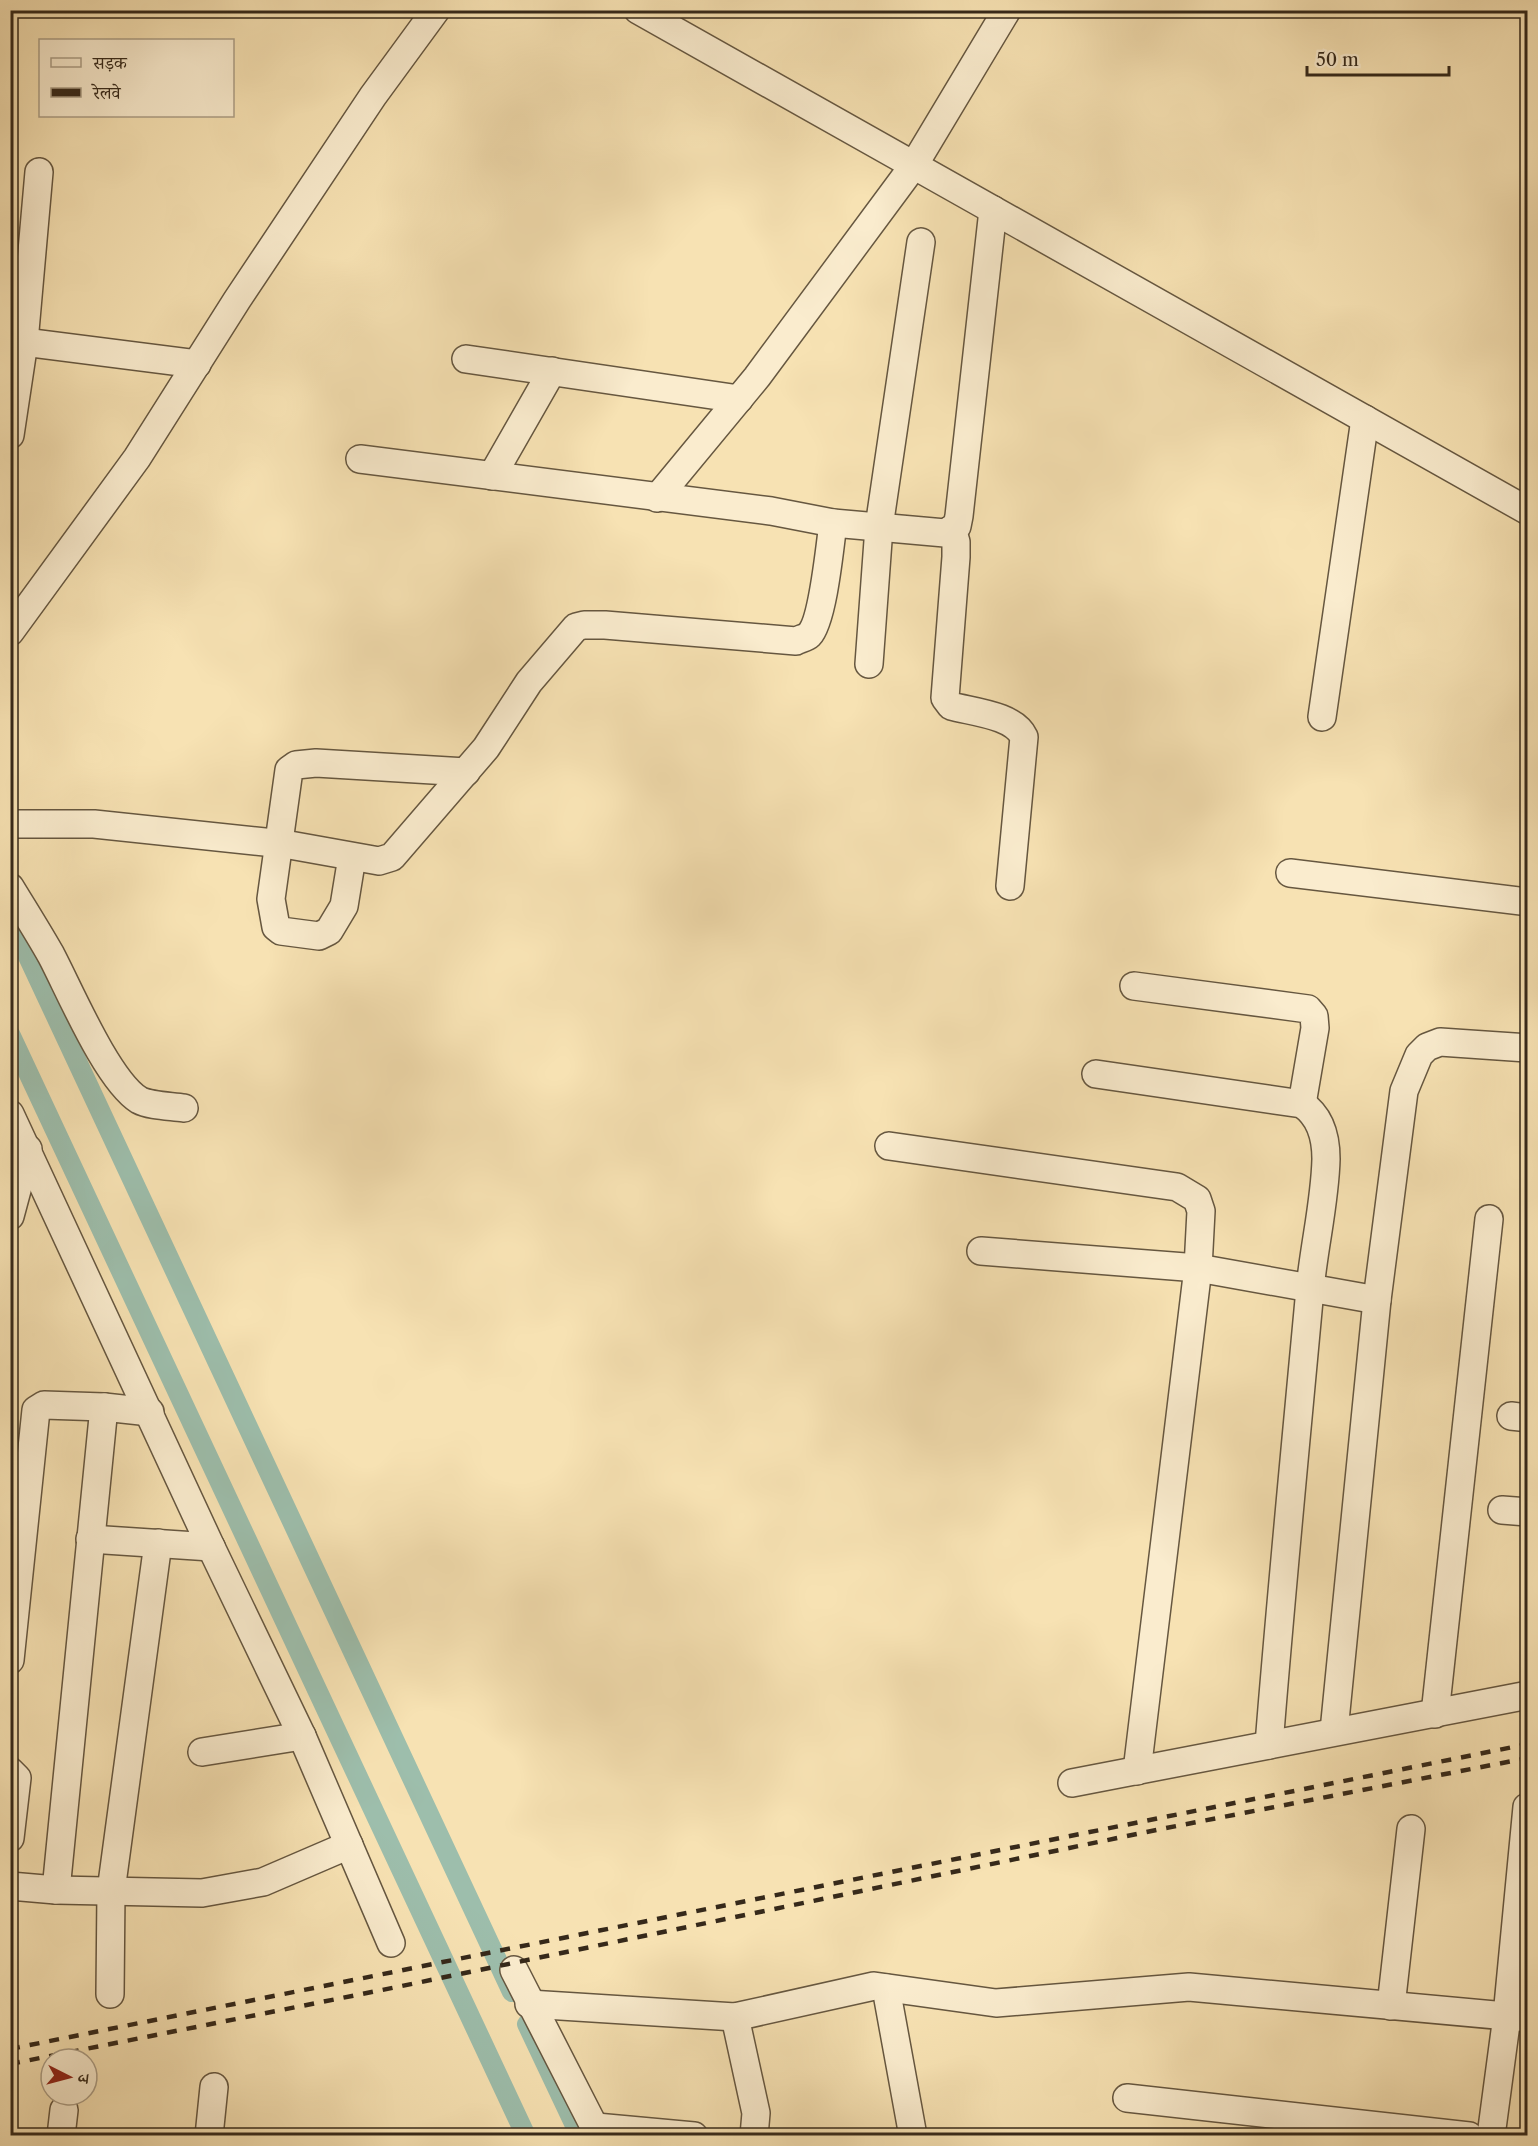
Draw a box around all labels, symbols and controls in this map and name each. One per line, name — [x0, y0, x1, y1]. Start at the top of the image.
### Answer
legend — [39, 39, 234, 117]
scale bar — [1307, 39, 1450, 77]
text: 50 m — [1316, 49, 1359, 71]
text: सड़क — [92, 52, 128, 74]
text: रेलवे — [91, 82, 122, 104]
north arrow — [39, 2047, 99, 2107]
text: उ — [73, 2072, 94, 2086]

